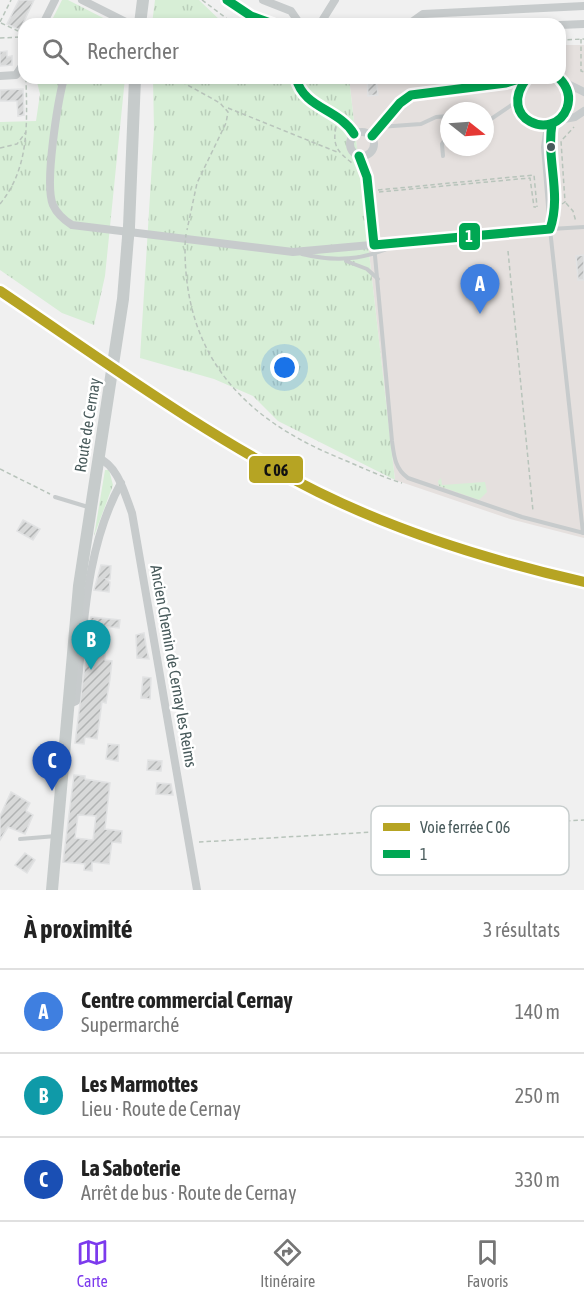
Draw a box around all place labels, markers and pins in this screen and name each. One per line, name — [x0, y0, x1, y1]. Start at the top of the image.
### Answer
unlabelled marker — [545, 141, 557, 153]
pin: A — [460, 264, 500, 314]
pin: B — [72, 620, 110, 670]
pin: C — [32, 742, 72, 791]

